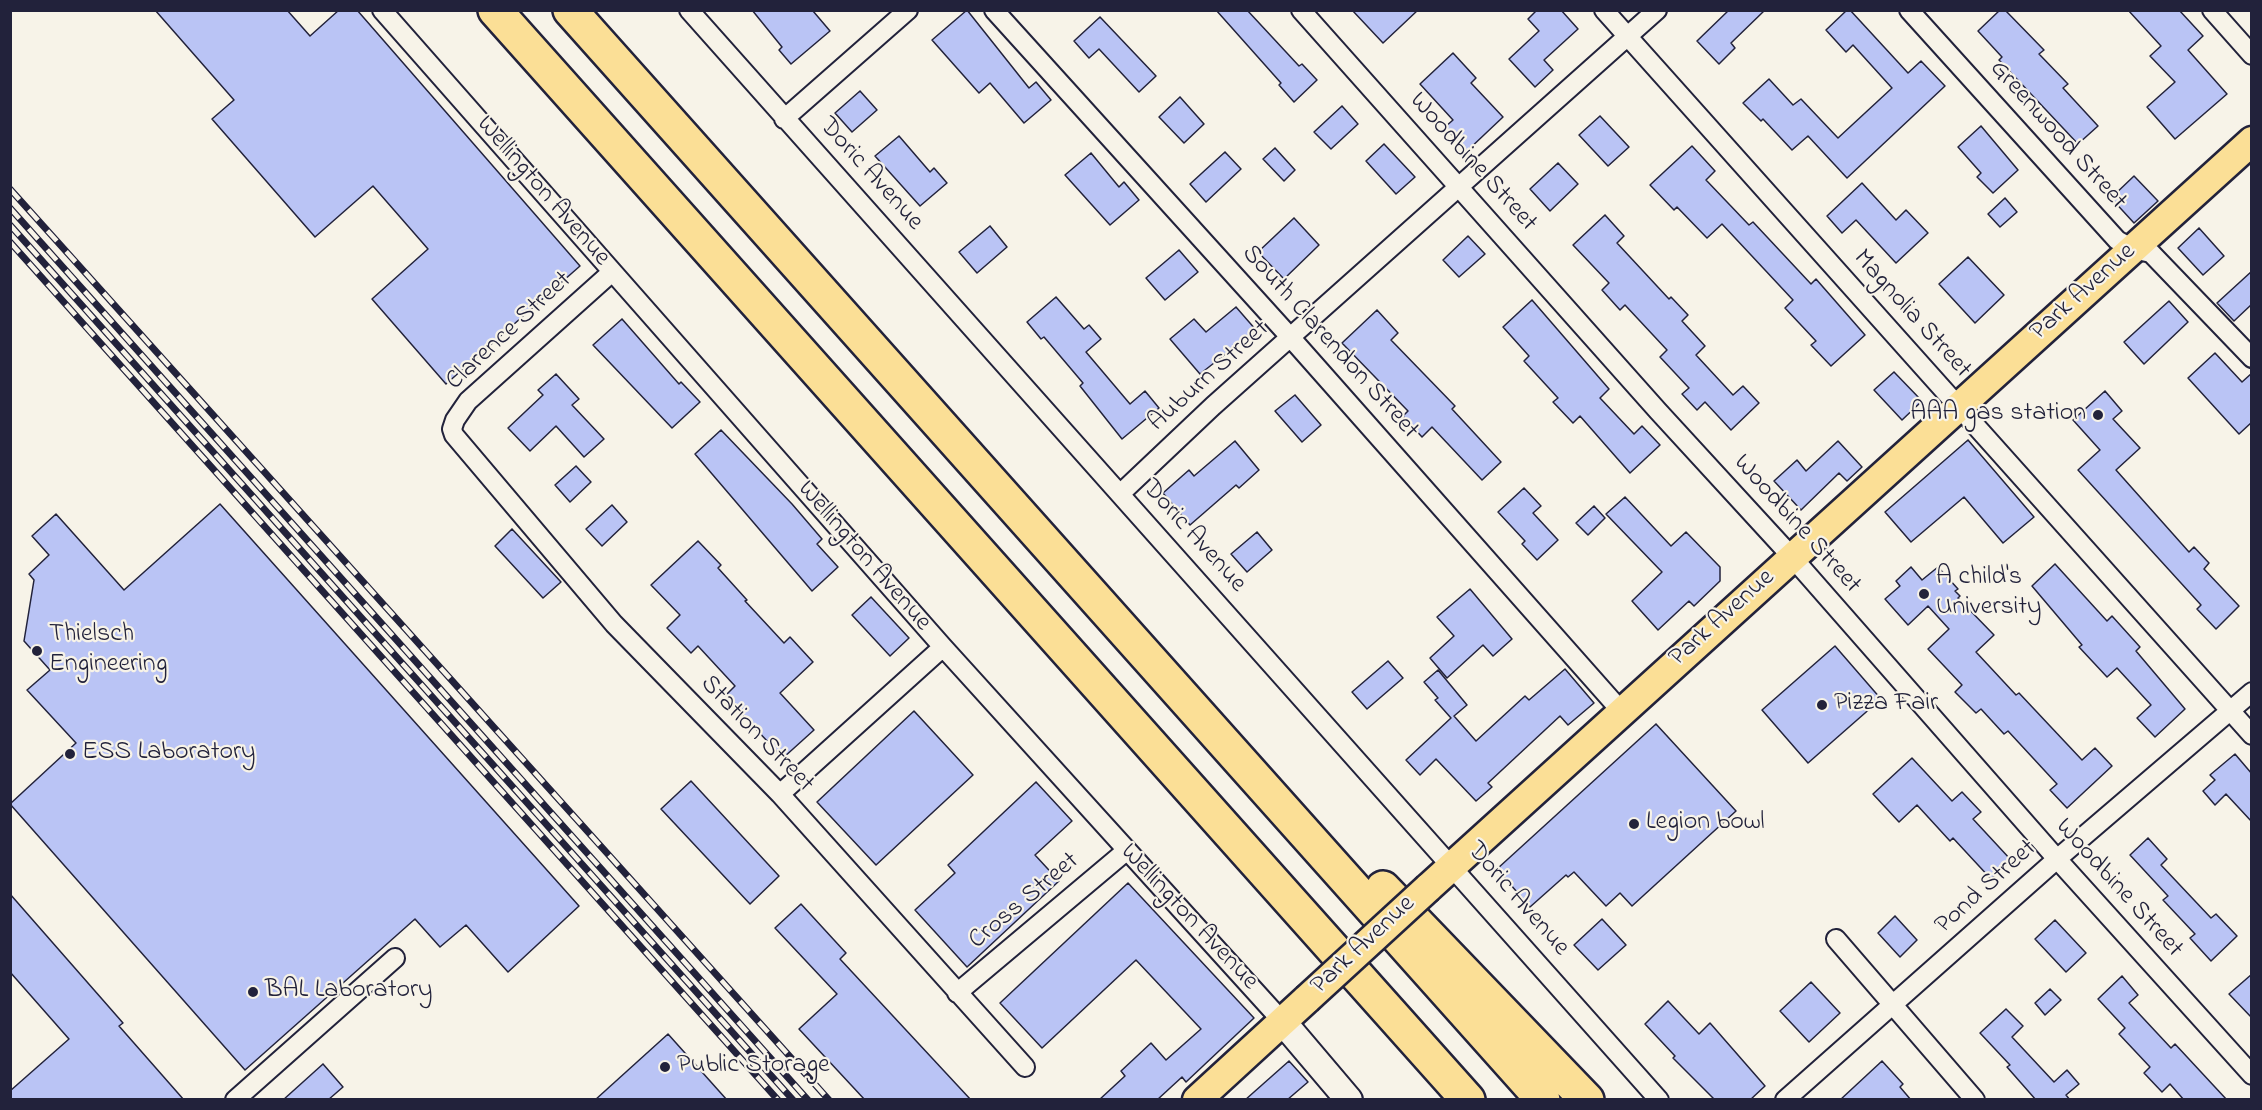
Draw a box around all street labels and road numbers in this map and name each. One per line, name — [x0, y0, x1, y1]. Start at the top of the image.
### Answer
street label: Greenwood Street — [1982, 55, 2132, 217]
street label: Woodbine Street — [1401, 87, 1543, 239]
street label: Wellington Avenue — [468, 110, 616, 274]
street label: Doric Avenue — [811, 112, 929, 238]
street label: Park Avenue — [2025, 238, 2143, 348]
street label: South Clarendon Street — [1234, 239, 1424, 447]
street label: Magnolia Street — [1845, 244, 1977, 386]
street label: Clarence Street — [441, 266, 579, 398]
street label: Auburn Street — [1143, 314, 1277, 440]
street label: Woodbine Street — [1725, 449, 1867, 601]
street label: Doric Avenue — [1134, 474, 1252, 600]
street label: Wellington Avenue — [789, 475, 937, 639]
street label: Park Avenue — [1664, 564, 1782, 674]
street label: Station Street — [692, 670, 820, 800]
street label: Woodbine Street — [2047, 813, 2189, 965]
street label: Pond Street — [1930, 834, 2044, 942]
street label: Doric Avenue — [1459, 837, 1575, 963]
street label: Wellington Avenue — [1112, 838, 1264, 998]
street label: Cross Street — [964, 847, 1086, 957]
street label: Park Avenue — [1305, 890, 1423, 1002]

